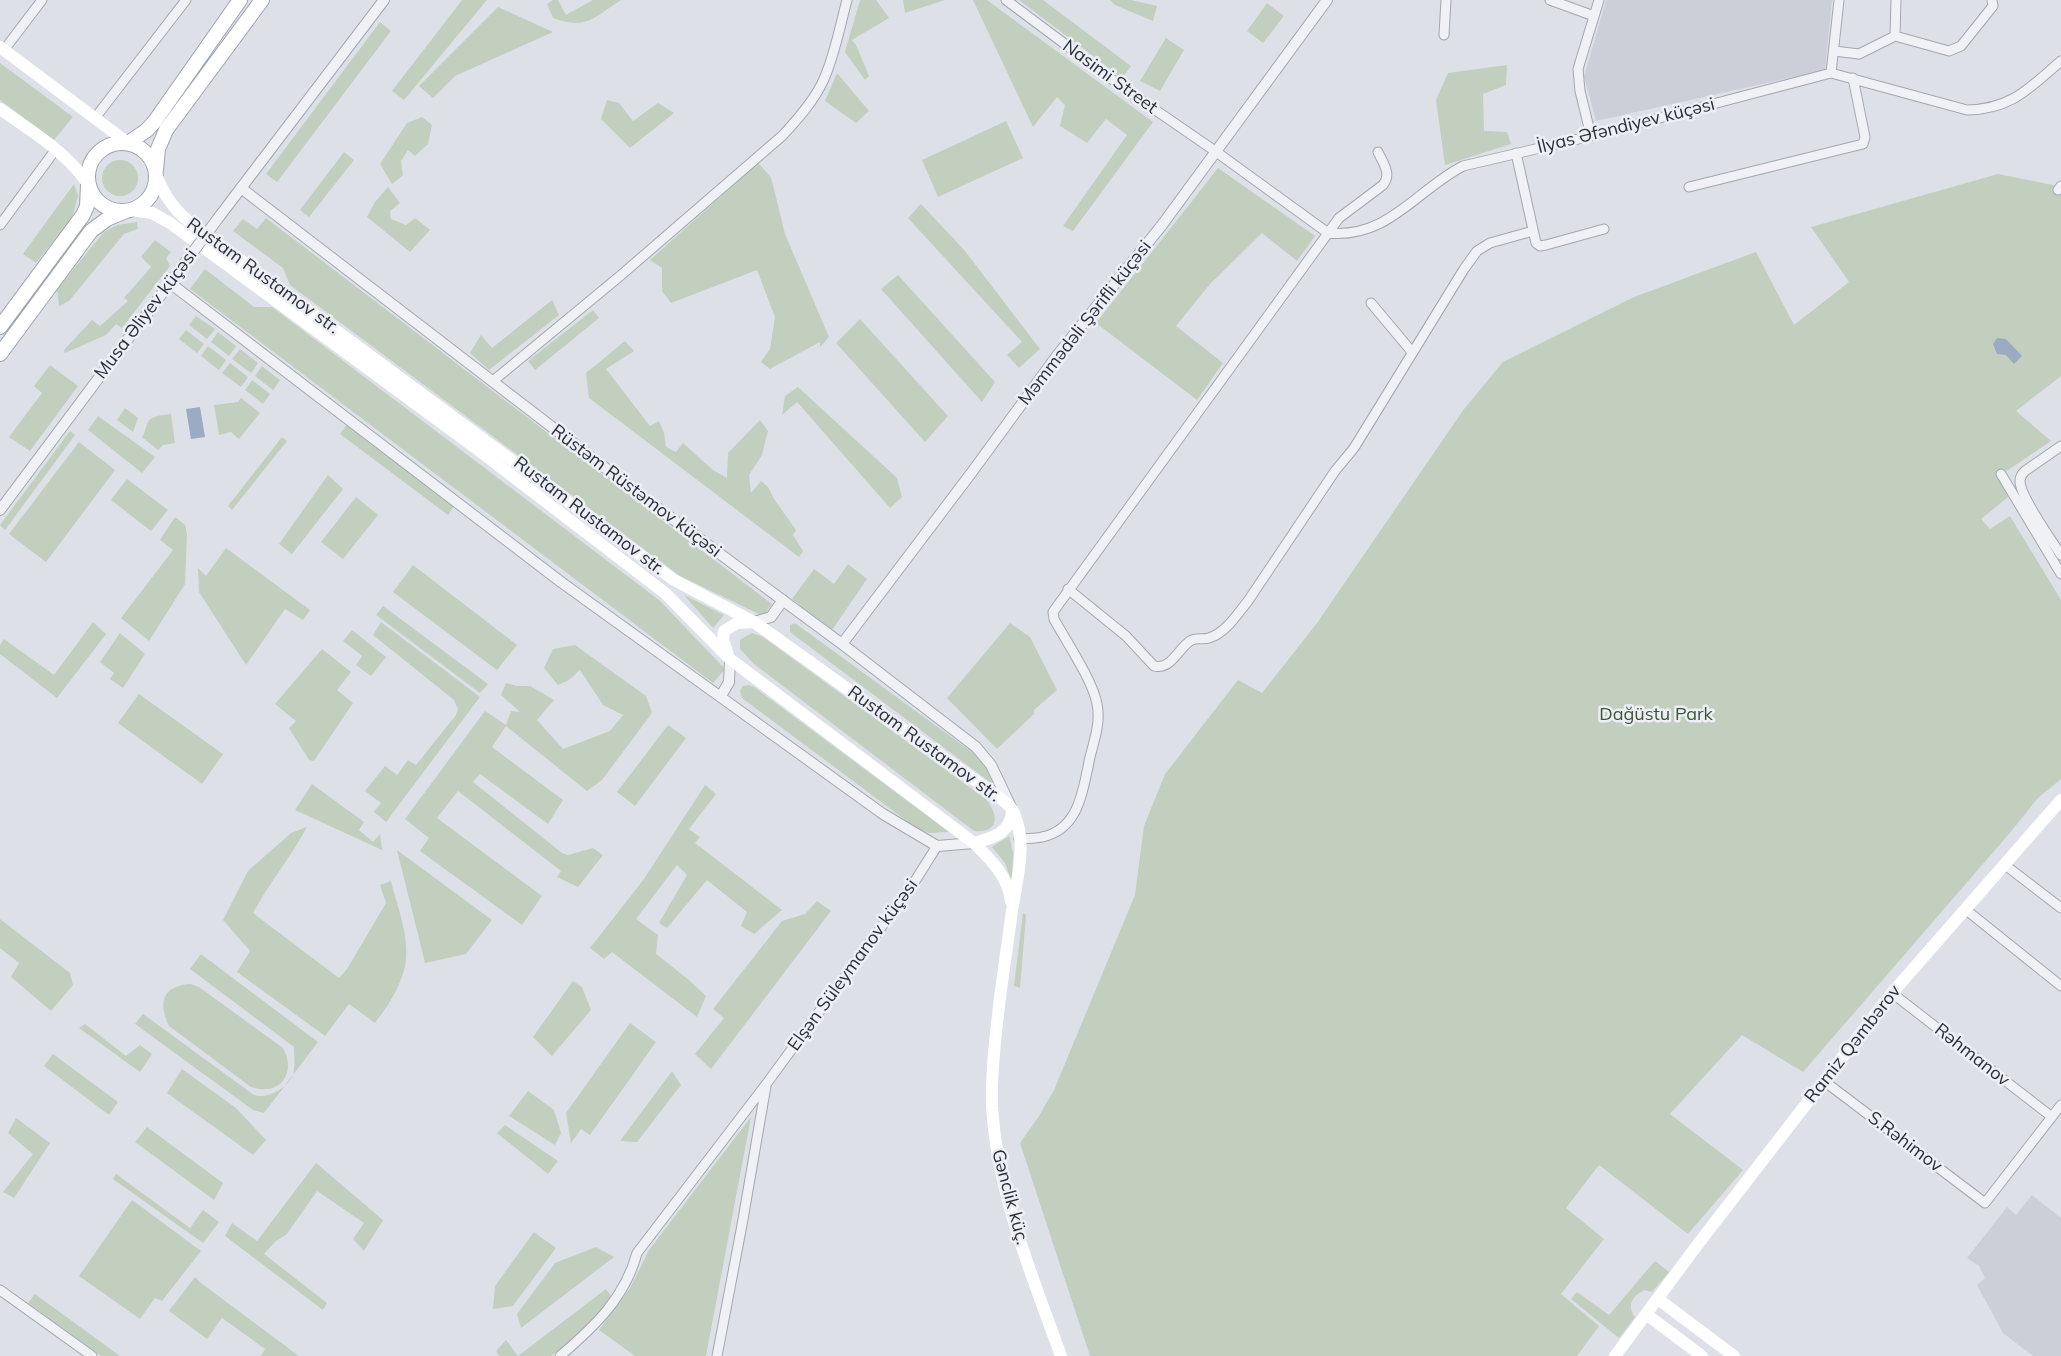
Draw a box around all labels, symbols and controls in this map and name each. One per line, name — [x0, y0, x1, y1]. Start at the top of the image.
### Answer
street label: Nasimi Street — [1058, 35, 1162, 119]
street label: İlyas Əfəndiyev küçəsi — [1535, 93, 1717, 159]
street label: Rustam Rustamov str. — [182, 213, 344, 339]
street label: Məmmədəli Şərifli küçəsi — [1014, 236, 1156, 410]
street label: Musa Əliyev küçəsi — [90, 245, 202, 383]
street label: Rüstəm Rüstəmov küçəsi — [547, 420, 725, 562]
street label: Rustam Rustamov str. — [509, 452, 669, 580]
street label: Rustam Rustamov str. — [843, 681, 1005, 807]
park label: Dağüstu Park — [1599, 704, 1713, 726]
street label: Elşən Süleymanov küçəsi — [783, 875, 923, 1055]
street label: Ramiz Qəmbərov — [1800, 981, 1906, 1107]
street label: Rəhmanov — [1930, 1019, 2014, 1091]
street label: S.Rəhimov — [1864, 1107, 1946, 1177]
street label: Gənclik küç. — [987, 1147, 1033, 1247]

